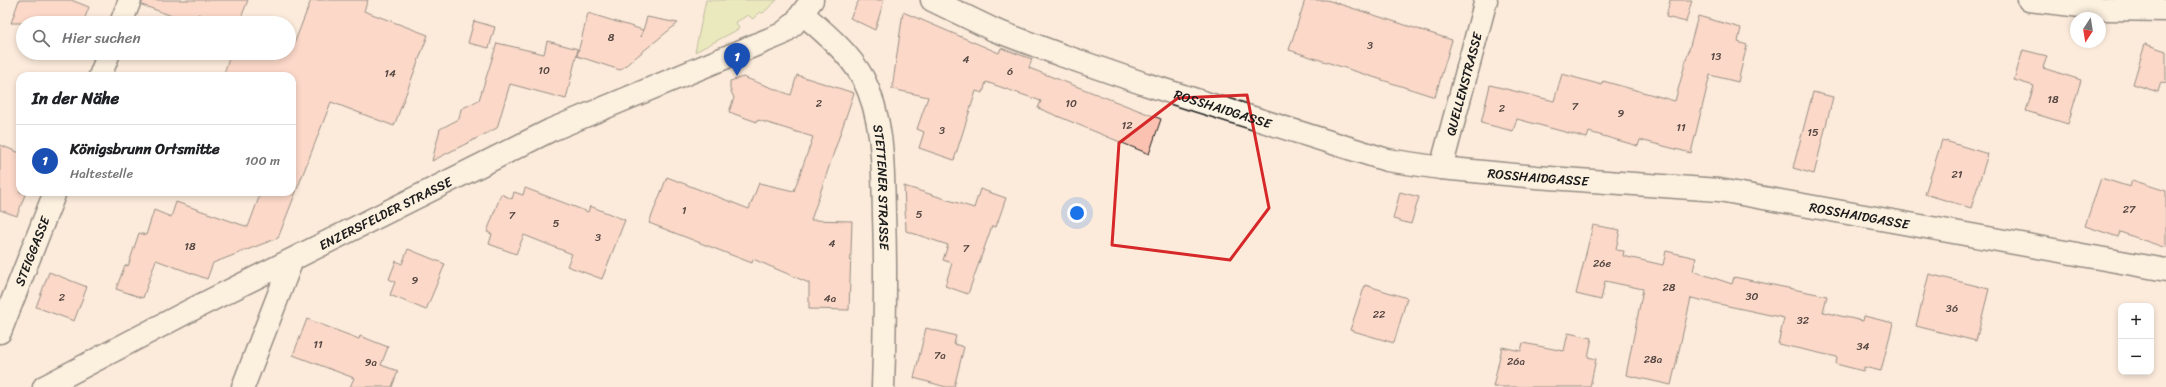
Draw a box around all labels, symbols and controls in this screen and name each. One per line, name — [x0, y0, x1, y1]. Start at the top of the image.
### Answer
north arrow — [2070, 12, 2106, 48]
search box — [16, 16, 296, 60]
text: Hier suchen — [62, 25, 141, 51]
icon: search — [30, 27, 52, 49]
house number: 8 — [608, 28, 615, 47]
street label: QUELLENSTRASSE — [1439, 29, 1489, 138]
house number: 3 — [1367, 36, 1373, 55]
pin: 1 — [724, 43, 750, 76]
house number: 13 — [1711, 47, 1721, 66]
house number: 4 — [963, 50, 970, 69]
house number: 10 — [538, 61, 550, 80]
house number: 6 — [1007, 62, 1013, 81]
house number: 14 — [384, 64, 396, 83]
text: In der Nähe — [32, 83, 119, 113]
street label: ROSSHAIDGASSE — [1171, 83, 1275, 135]
house number: 18 — [2047, 90, 2059, 109]
house number: 2 — [816, 94, 823, 113]
house number: 10 — [1065, 94, 1077, 113]
house number: 7 — [1572, 97, 1579, 116]
house number: 2 — [1499, 99, 1506, 118]
house number: 9 — [1618, 104, 1625, 123]
house number: 12 — [1121, 116, 1133, 135]
house number: 11 — [1676, 118, 1686, 137]
house number: 3 — [939, 121, 945, 140]
street label: STETTENER STRASSE — [866, 123, 896, 251]
house number: 15 — [1807, 123, 1819, 142]
text: Königsbrunn Ortsmitte — [70, 136, 220, 162]
text: 1 — [42, 149, 48, 172]
text: 100 m — [245, 149, 280, 172]
street label: ROSSHAIDGASSE — [1487, 161, 1590, 193]
text: Haltestelle — [70, 162, 133, 185]
house number: 21 — [1951, 165, 1963, 184]
street label: ENZERSFELDER STRASSE — [315, 170, 457, 256]
street label: ROSSHAIDGASSE — [1807, 195, 1912, 236]
house number: 27 — [2123, 200, 2136, 219]
house number: 1 — [682, 201, 687, 220]
your location — [1067, 203, 1087, 223]
house number: 5 — [916, 205, 923, 224]
house number: 7 — [509, 206, 516, 225]
street label: STEIGGASSE — [8, 212, 57, 290]
house number: 5 — [553, 214, 560, 233]
house number: 3 — [595, 228, 601, 247]
house number: 4 — [829, 234, 836, 253]
house number: 18 — [184, 237, 196, 256]
house number: 7 — [963, 239, 970, 258]
house number: 26e — [1593, 254, 1611, 273]
house number: 9 — [412, 271, 419, 290]
house number: 28 — [1663, 278, 1676, 297]
house number: 30 — [1746, 287, 1759, 306]
house number: 2 — [59, 288, 66, 307]
house number: 4a — [824, 289, 837, 308]
house number: 36 — [1946, 299, 1958, 318]
map controls — [2118, 303, 2154, 375]
button: + — [2118, 303, 2154, 339]
house number: 22 — [1373, 305, 1386, 324]
house number: 32 — [1797, 311, 1810, 330]
house number: 11 — [313, 335, 323, 354]
house number: 34 — [1857, 337, 1870, 356]
button: − — [2118, 339, 2154, 375]
house number: 7a — [934, 346, 946, 365]
house number: 28a — [1644, 350, 1663, 369]
house number: 26a — [1507, 352, 1526, 371]
house number: 9a — [365, 353, 378, 372]

